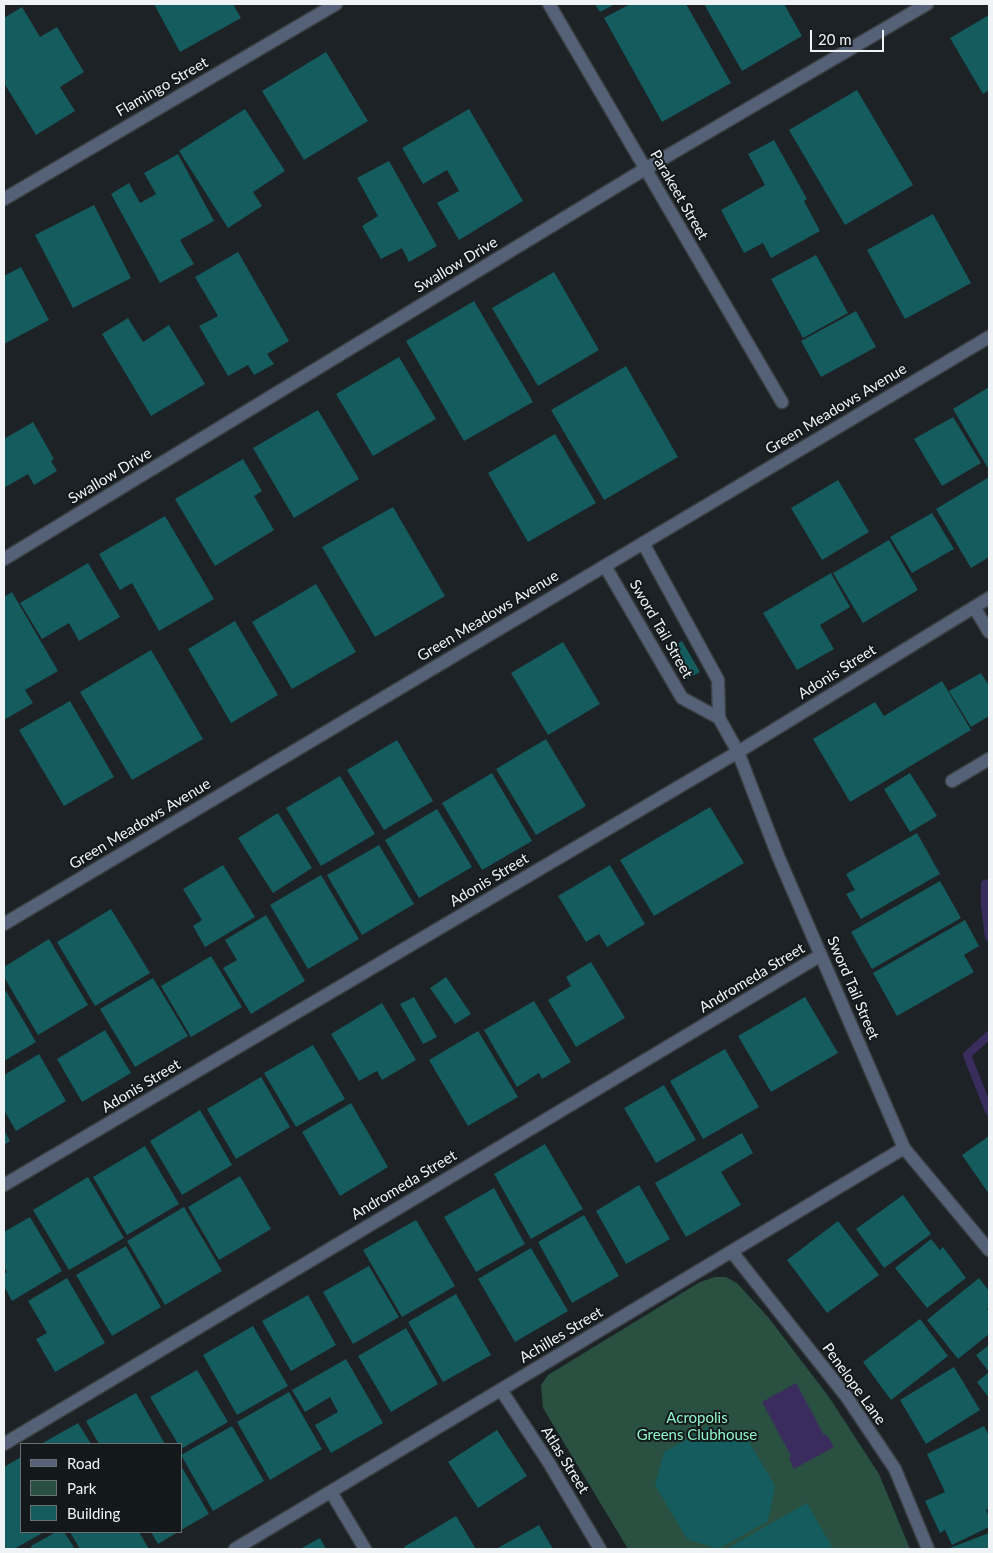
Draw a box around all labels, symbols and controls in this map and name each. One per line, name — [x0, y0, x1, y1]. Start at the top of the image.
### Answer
scale bar — [813, 20, 887, 52]
text: 20 m — [818, 30, 852, 48]
street label: Flamingo Street — [113, 53, 211, 121]
street label: Parakeet Street — [646, 147, 712, 243]
street label: Swallow Drive — [411, 233, 501, 297]
street label: Green Meadows Avenue — [762, 360, 910, 458]
street label: Swallow Drive — [65, 444, 155, 508]
street label: Green Meadows Avenue — [414, 567, 562, 665]
street label: Sword Tail Street — [626, 577, 696, 681]
street label: Adonis Street — [795, 641, 879, 703]
street label: Green Meadows Avenue — [66, 775, 214, 873]
street label: Adonis Street — [446, 849, 532, 911]
street label: Sword Tail Street — [823, 934, 883, 1042]
street label: Andromeda Street — [696, 939, 808, 1017]
street label: Adonis Street — [98, 1055, 184, 1117]
street label: Andromeda Street — [348, 1146, 460, 1224]
street label: Achilles Street — [516, 1303, 606, 1367]
street label: Penelope Lane — [818, 1340, 890, 1428]
park label: Acropolis Greens Clubhouse — [637, 1409, 757, 1444]
street label: Atlas Street — [537, 1423, 593, 1497]
legend — [20, 1443, 182, 1533]
text: Road — [67, 1454, 100, 1472]
text: Park — [67, 1479, 96, 1497]
text: Building — [67, 1504, 120, 1522]

